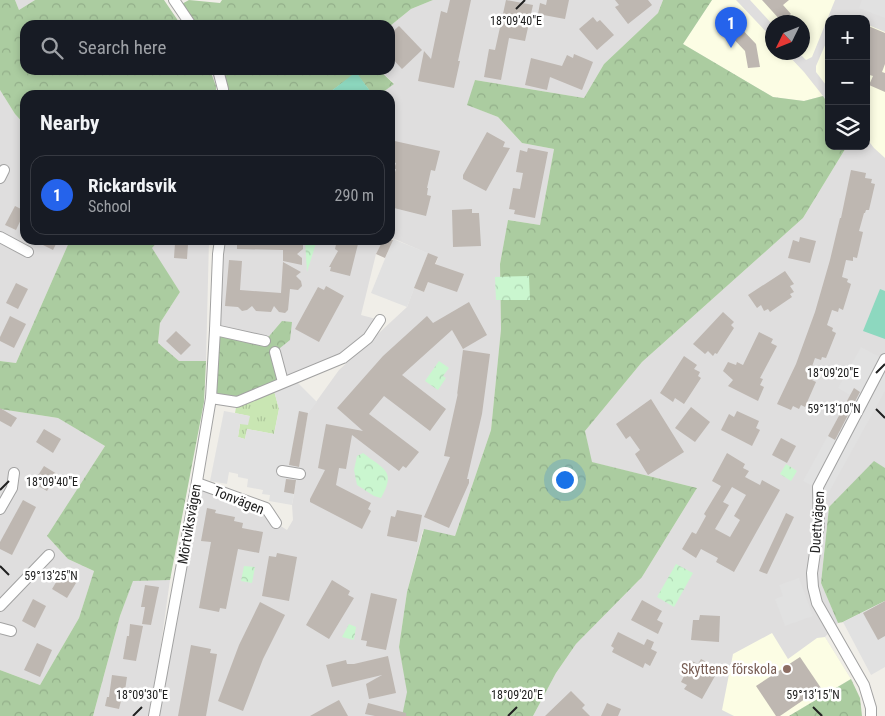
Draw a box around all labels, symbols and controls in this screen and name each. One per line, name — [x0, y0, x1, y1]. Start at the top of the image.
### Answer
pin: 1 — [715, 7, 747, 48]
text: 18°09'40"E — [490, 14, 542, 28]
north arrow — [765, 15, 810, 60]
map controls — [825, 15, 870, 150]
button: + — [825, 15, 870, 60]
search box — [20, 20, 395, 75]
icon: search — [38, 34, 66, 62]
text: Search here — [78, 36, 166, 59]
button: − — [825, 60, 870, 105]
button: layers — [825, 105, 870, 150]
text: Nearby — [40, 111, 99, 135]
text: Rickardsvik — [88, 174, 177, 197]
text: 1 — [53, 186, 61, 205]
text: 290 m — [335, 186, 374, 205]
text: School — [88, 197, 131, 216]
text: 18°09'20"E — [807, 366, 859, 380]
text: 59°13'10"N — [807, 402, 861, 416]
your location — [552, 467, 578, 493]
text: 18°09'40"E — [26, 475, 78, 489]
street label: Mörtviksvägen — [174, 483, 204, 565]
street label: Tonvägen — [211, 483, 267, 517]
street label: Duettvägen — [807, 490, 827, 554]
text: 59°13'25"N — [24, 569, 78, 583]
place label: Skyttens förskola — [681, 661, 777, 677]
marker: Skyttens förskola — [781, 663, 793, 675]
text: 18°09'30"E — [116, 688, 168, 702]
text: 18°09'20"E — [491, 688, 543, 702]
text: 59°13'15"N — [786, 688, 840, 702]

